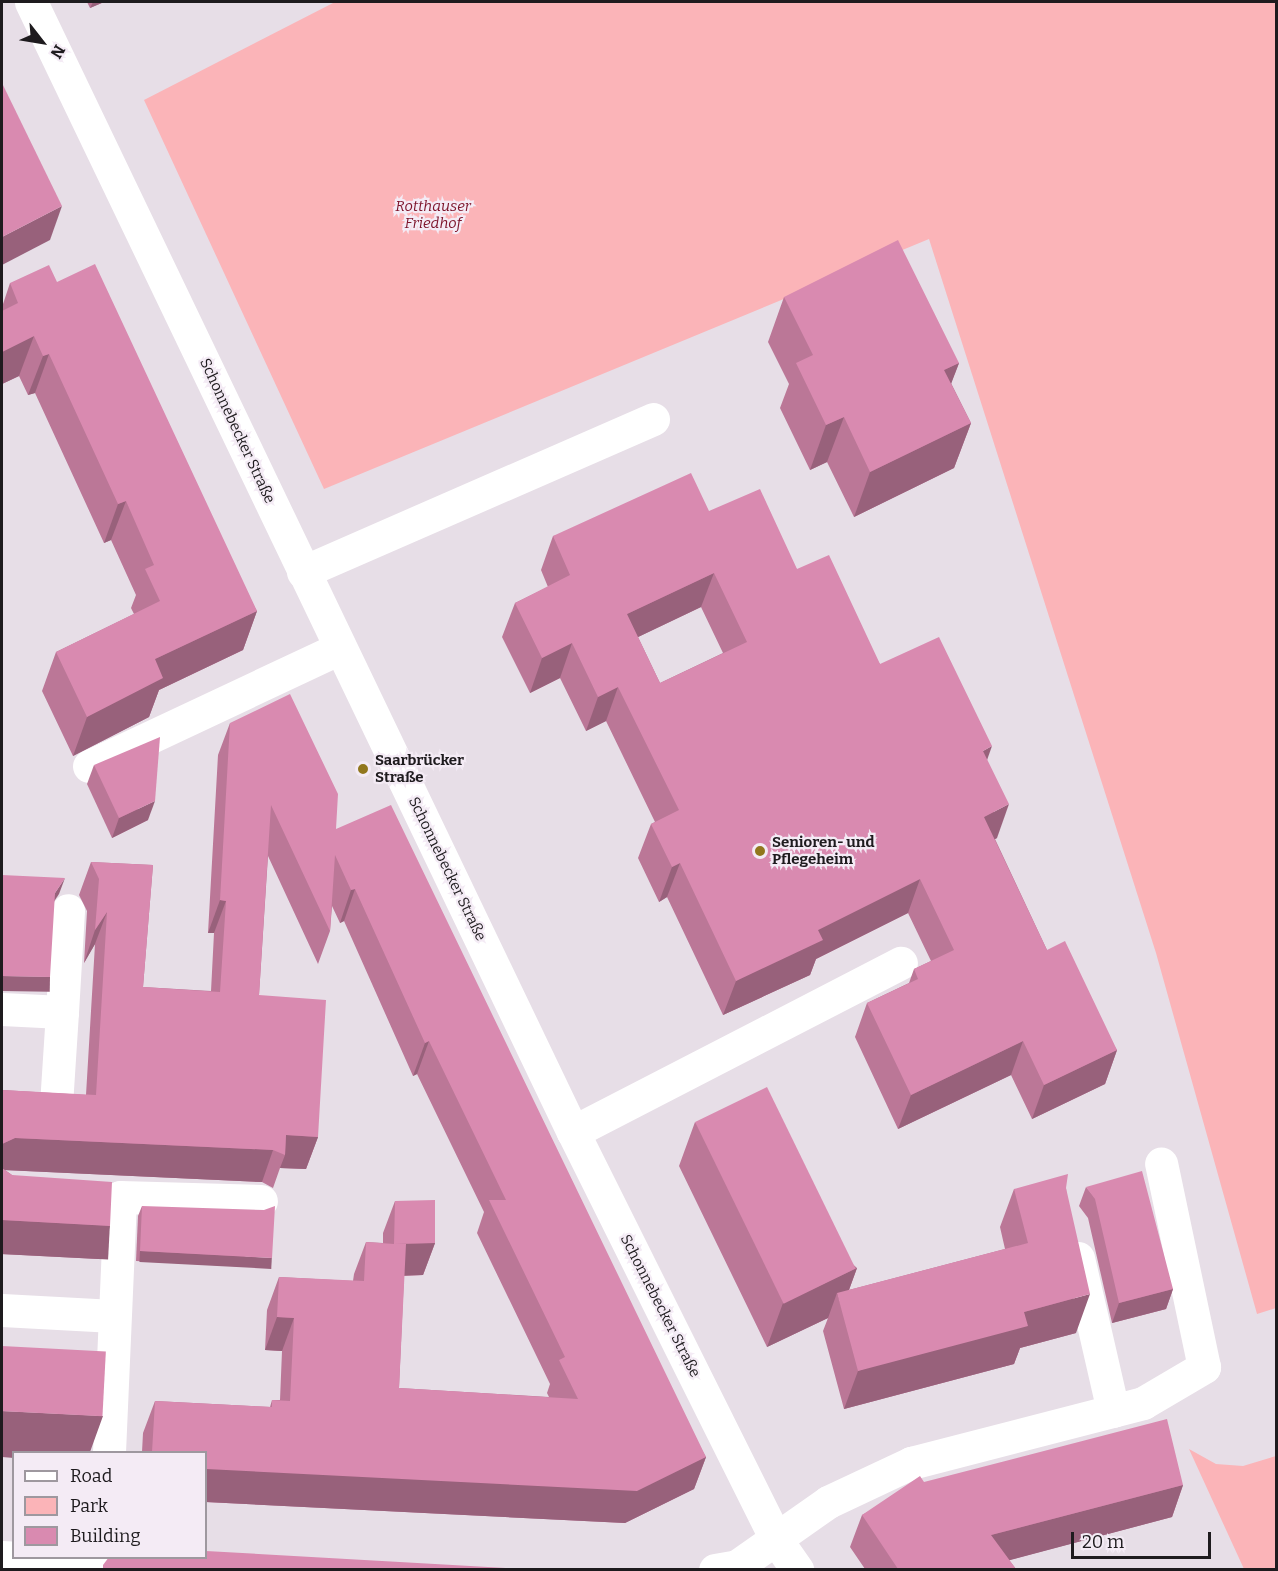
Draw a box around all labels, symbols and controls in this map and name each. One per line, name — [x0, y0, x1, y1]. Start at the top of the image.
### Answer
north arrow — [12, 12, 72, 72]
text: N — [47, 41, 69, 62]
park label: Rotthauser Friedhof — [395, 197, 471, 232]
street label: Schonnebecker Straße — [195, 356, 279, 506]
place label: Saarbrücker Straße — [375, 751, 464, 786]
marker: Saarbrücker Straße — [356, 762, 370, 776]
street label: Schonnebecker Straße — [404, 794, 490, 944]
place label: Senioren- und Pflegeheim — [772, 833, 875, 868]
marker: Senioren- und Pflegeheim — [753, 844, 767, 858]
street label: Schonnebecker Straße — [616, 1232, 704, 1380]
legend — [12, 1451, 207, 1559]
text: Road — [70, 1465, 112, 1487]
text: Park — [70, 1495, 108, 1517]
scale bar — [1074, 1520, 1214, 1558]
text: Building — [70, 1525, 141, 1547]
text: 20 m — [1082, 1531, 1124, 1553]

